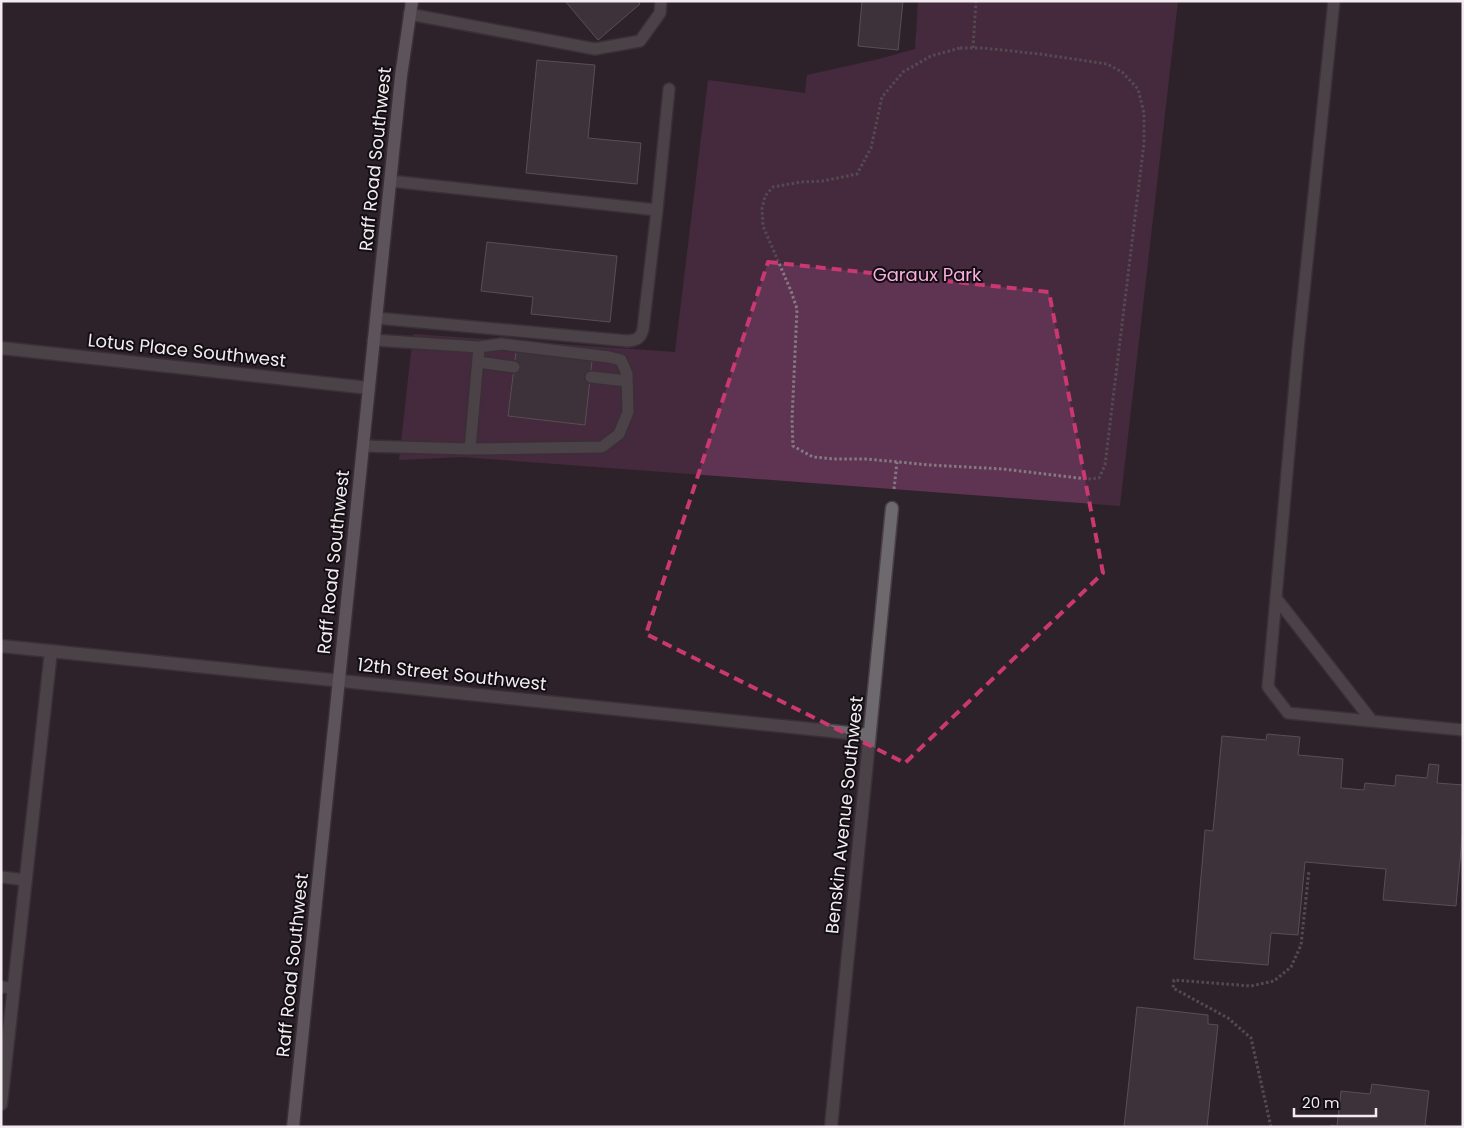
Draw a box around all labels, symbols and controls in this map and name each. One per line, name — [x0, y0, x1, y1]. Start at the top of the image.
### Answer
street label: Raff Road Southwest — [353, 66, 397, 252]
park label: Garaux Park — [873, 262, 982, 287]
street label: Lotus Place Southwest — [87, 327, 287, 373]
street label: Raff Road Southwest — [311, 469, 355, 655]
street label: 12th Street Southwest — [356, 652, 548, 696]
street label: Benskin Avenue Southwest — [819, 695, 869, 935]
street label: Raff Road Southwest — [270, 872, 314, 1058]
scale bar — [1294, 1086, 1376, 1118]
text: 20 m — [1302, 1092, 1340, 1113]

